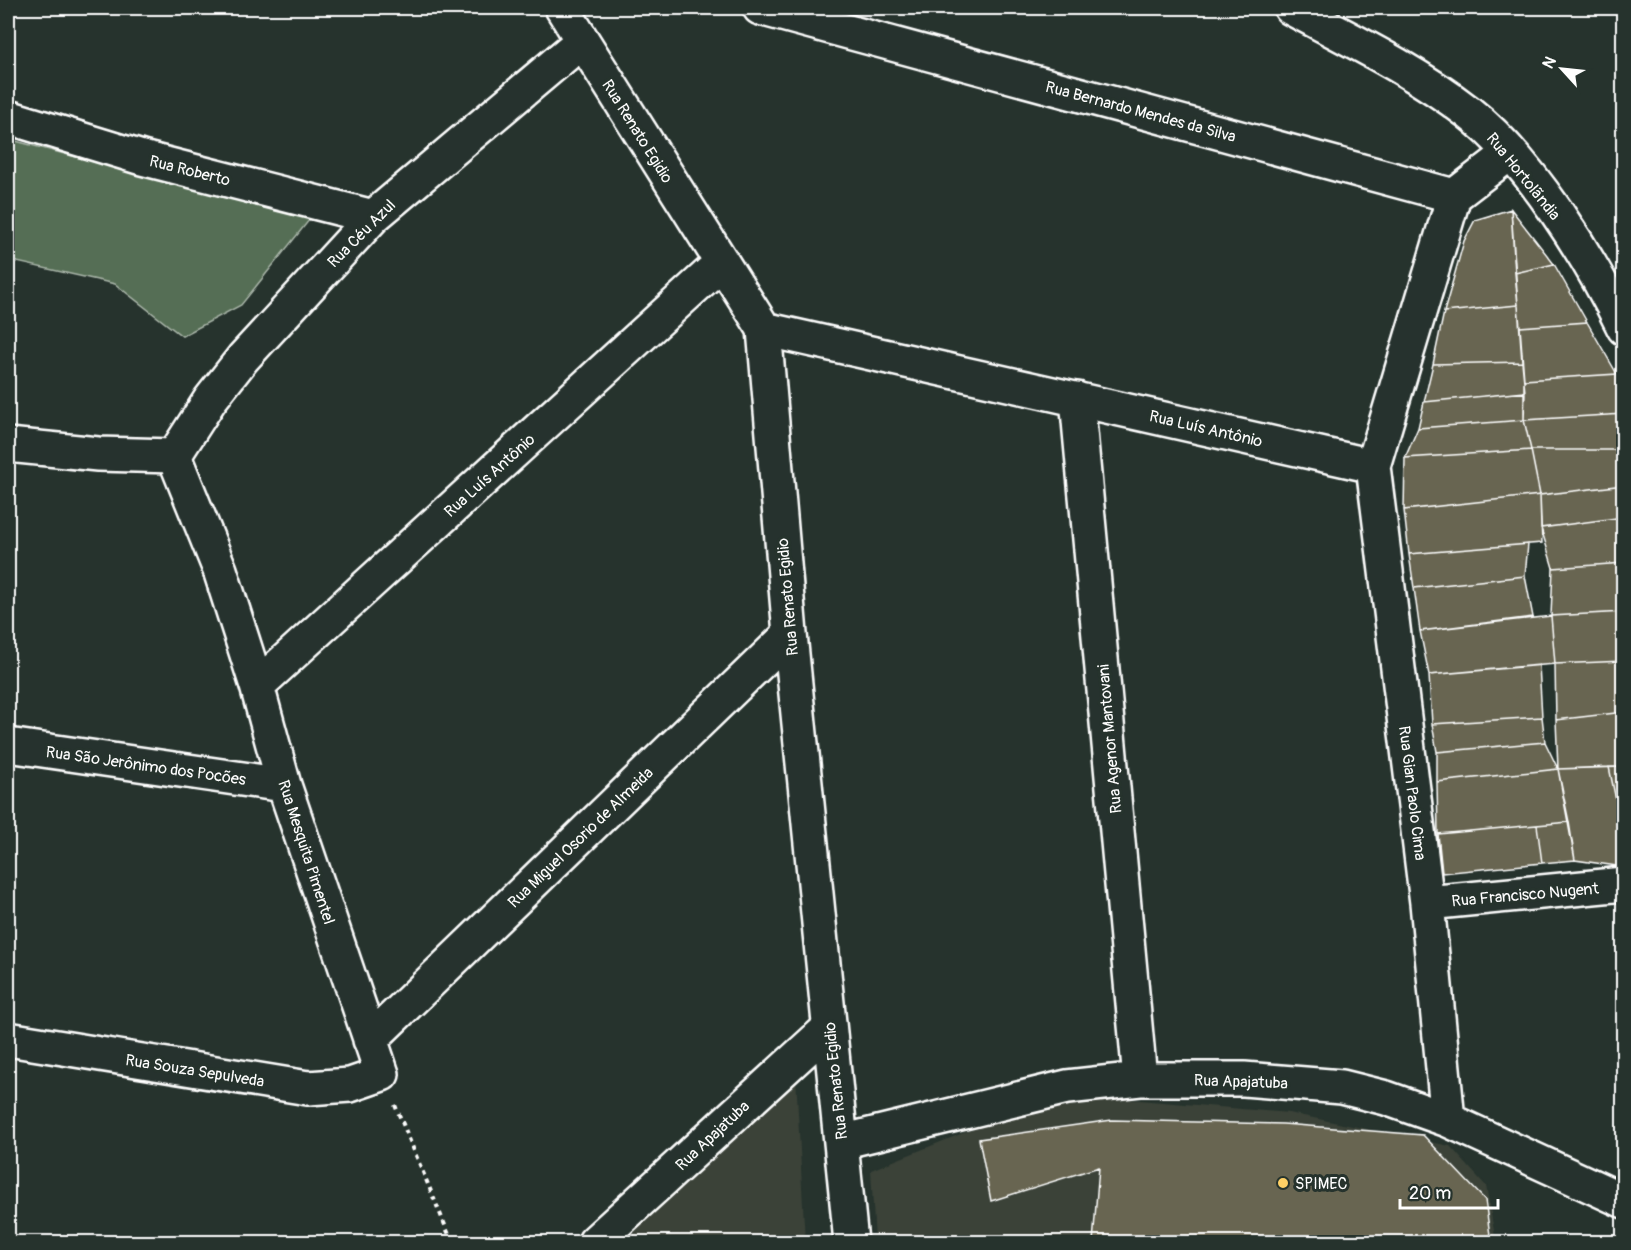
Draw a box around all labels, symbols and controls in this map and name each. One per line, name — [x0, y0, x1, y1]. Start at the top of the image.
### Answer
north arrow — [1532, 39, 1592, 99]
text: N — [1538, 53, 1561, 72]
street label: Rua Renato Egidio — [597, 76, 677, 187]
street label: Rua Bernardo Mendes da Silva — [1043, 77, 1238, 147]
street label: Rua Hortolãndia — [1482, 129, 1565, 224]
street label: Rua Roberto — [147, 151, 233, 191]
street label: Rua Céu Azul — [323, 195, 400, 272]
street label: Rua Luís Antônio — [1147, 406, 1265, 452]
street label: Rua Luís Antônio — [440, 429, 540, 522]
street label: Rua Renato Egidio — [773, 537, 803, 657]
street label: Rua Agenor Mantovani — [1093, 663, 1126, 814]
street label: Rua Gian Paolo Cima — [1394, 725, 1430, 861]
street label: Rua São Jerônimo dos Pocões — [45, 742, 247, 790]
street label: Rua Miguel Osorio de Almeida — [504, 763, 657, 912]
street label: Rua Mesquita Pimentel — [273, 778, 339, 927]
street label: Rua Francisco Nugent — [1451, 879, 1600, 911]
street label: Rua Renato Egidio — [820, 1021, 852, 1141]
street label: Rua Souza Sepulveda — [124, 1050, 266, 1092]
street label: Rua Apajatuba — [1194, 1070, 1288, 1094]
street label: Rua Apajatuba — [671, 1096, 754, 1175]
scale bar — [1400, 1172, 1498, 1210]
place label: SPIMEC — [1295, 1174, 1348, 1194]
marker: SPIMEC — [1276, 1176, 1290, 1190]
text: 20 m — [1409, 1182, 1451, 1205]

